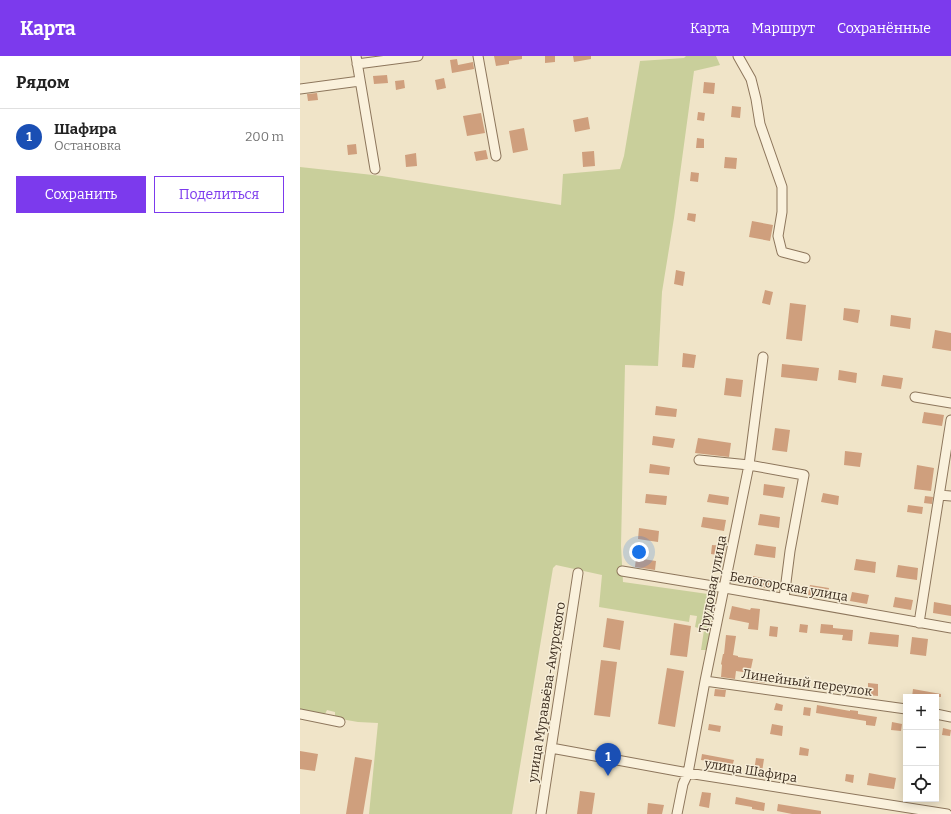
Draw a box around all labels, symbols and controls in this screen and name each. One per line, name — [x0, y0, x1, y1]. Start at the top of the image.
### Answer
text: Карта — [20, 17, 76, 40]
text: Карта — [690, 20, 730, 37]
text: Маршрут — [752, 20, 815, 37]
text: Сохранённые — [837, 20, 931, 37]
text: Рядом — [16, 72, 69, 93]
text: Шафира — [54, 120, 117, 138]
text: 1 — [26, 129, 32, 144]
text: 200 m — [245, 129, 284, 144]
text: Остановка — [54, 138, 121, 153]
button: Сохранить — [16, 176, 146, 213]
button: Поделиться — [154, 176, 284, 213]
street label: Трудовая улица — [696, 534, 729, 634]
your location — [629, 542, 649, 562]
street label: Белогорская улица — [728, 569, 849, 604]
street label: улица Муравьёва-Амурского — [525, 601, 568, 784]
street label: Линейный переулок — [741, 666, 873, 699]
map controls — [903, 694, 939, 802]
button: + — [903, 694, 939, 730]
button: − — [903, 730, 939, 766]
pin: 1 — [595, 743, 621, 776]
street label: улица Шафира — [702, 756, 798, 785]
button: locate — [903, 766, 939, 802]

